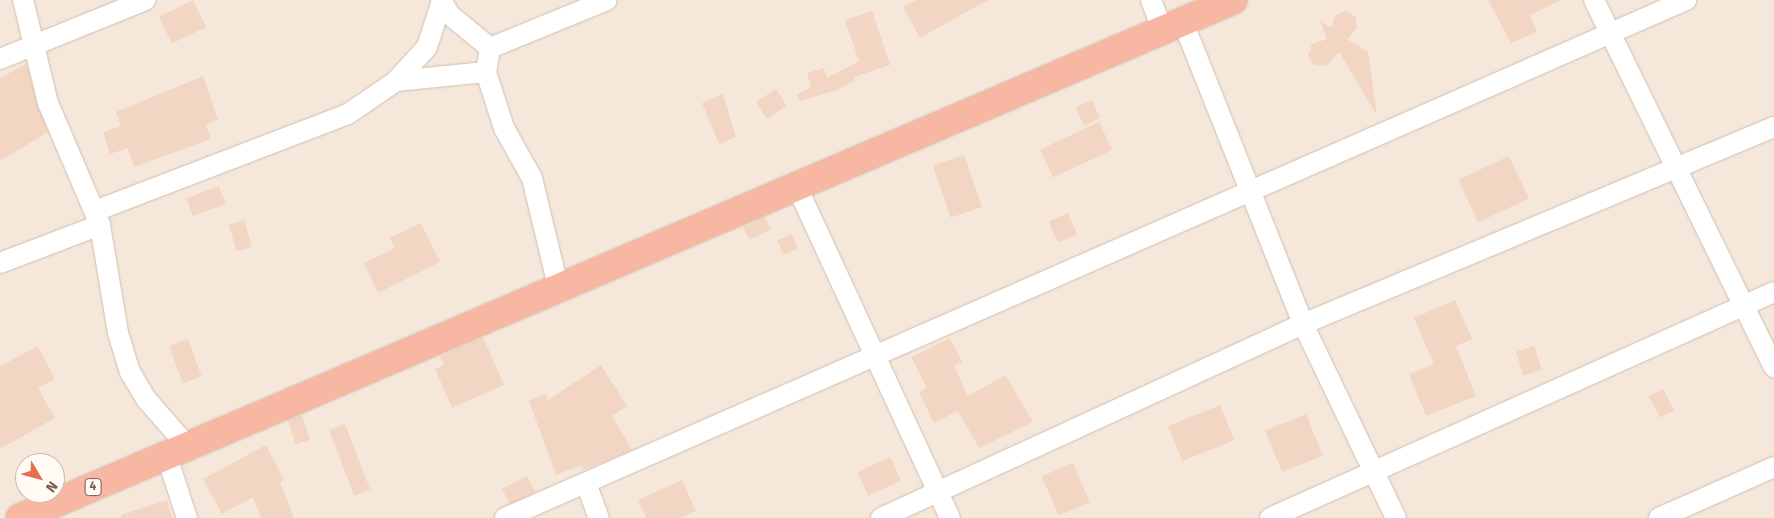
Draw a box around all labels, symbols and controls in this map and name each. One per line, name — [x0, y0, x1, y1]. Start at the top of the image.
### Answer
north arrow — [15, 453, 65, 503]
text: N — [42, 478, 61, 496]
road number: 4 — [84, 478, 102, 497]

